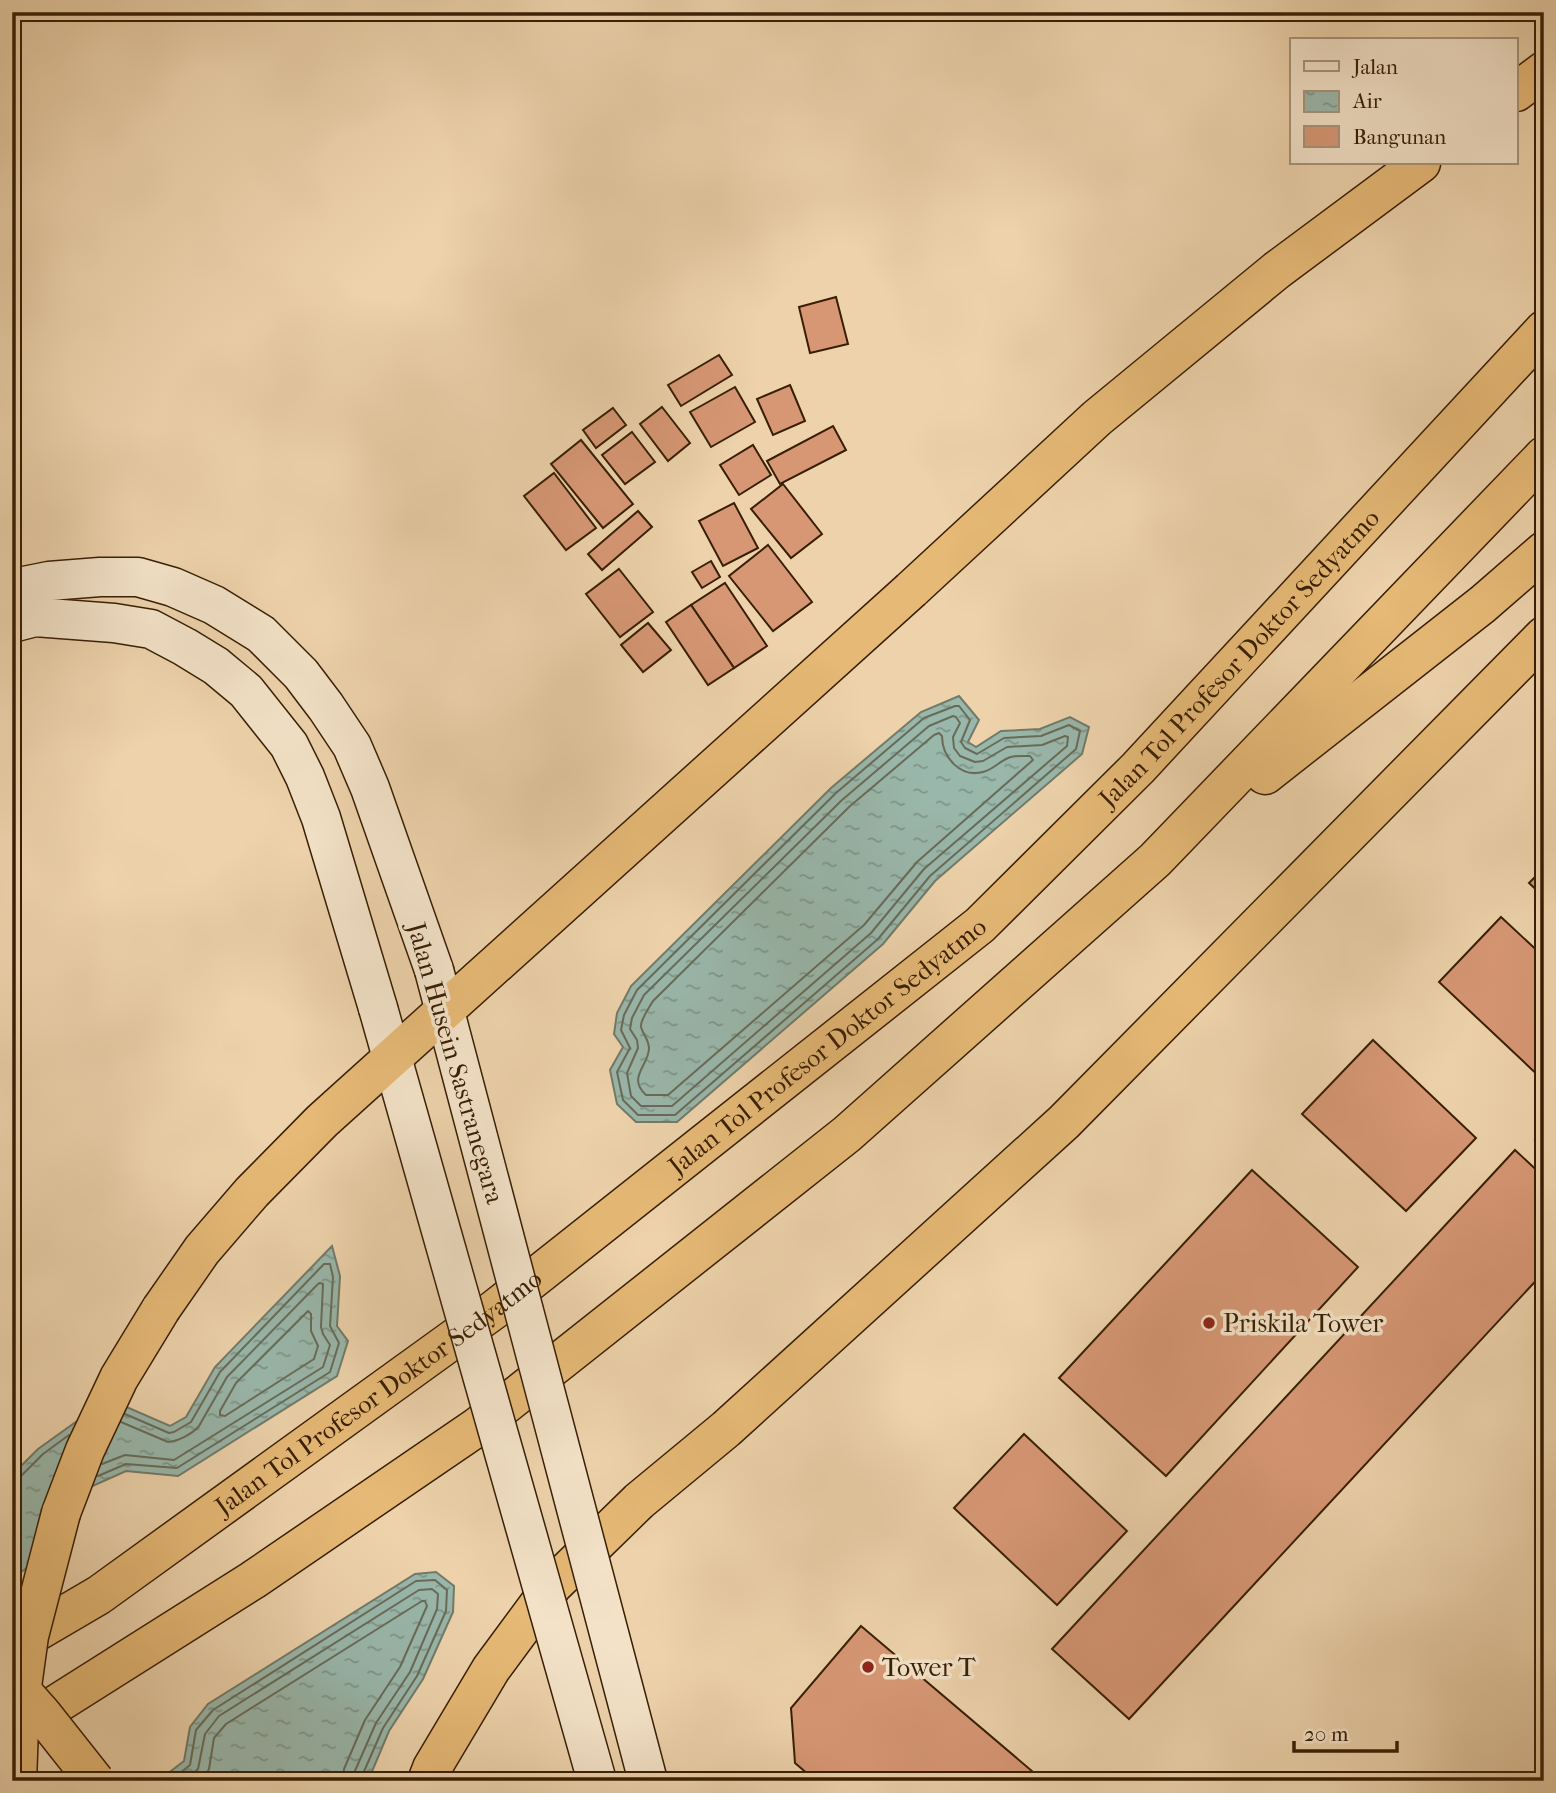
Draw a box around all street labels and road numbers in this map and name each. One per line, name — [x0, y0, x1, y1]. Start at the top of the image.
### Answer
street label: Jalan Tol Profesor Doktor Sedyatmo — [1091, 503, 1386, 815]
street label: Jalan Tol Profesor Doktor Sedyatmo — [661, 911, 993, 1183]
street label: Jalan Husein Sastranegara — [400, 917, 511, 1208]
street label: Jalan Tol Profesor Doktor Sedyatmo — [208, 1263, 548, 1523]

